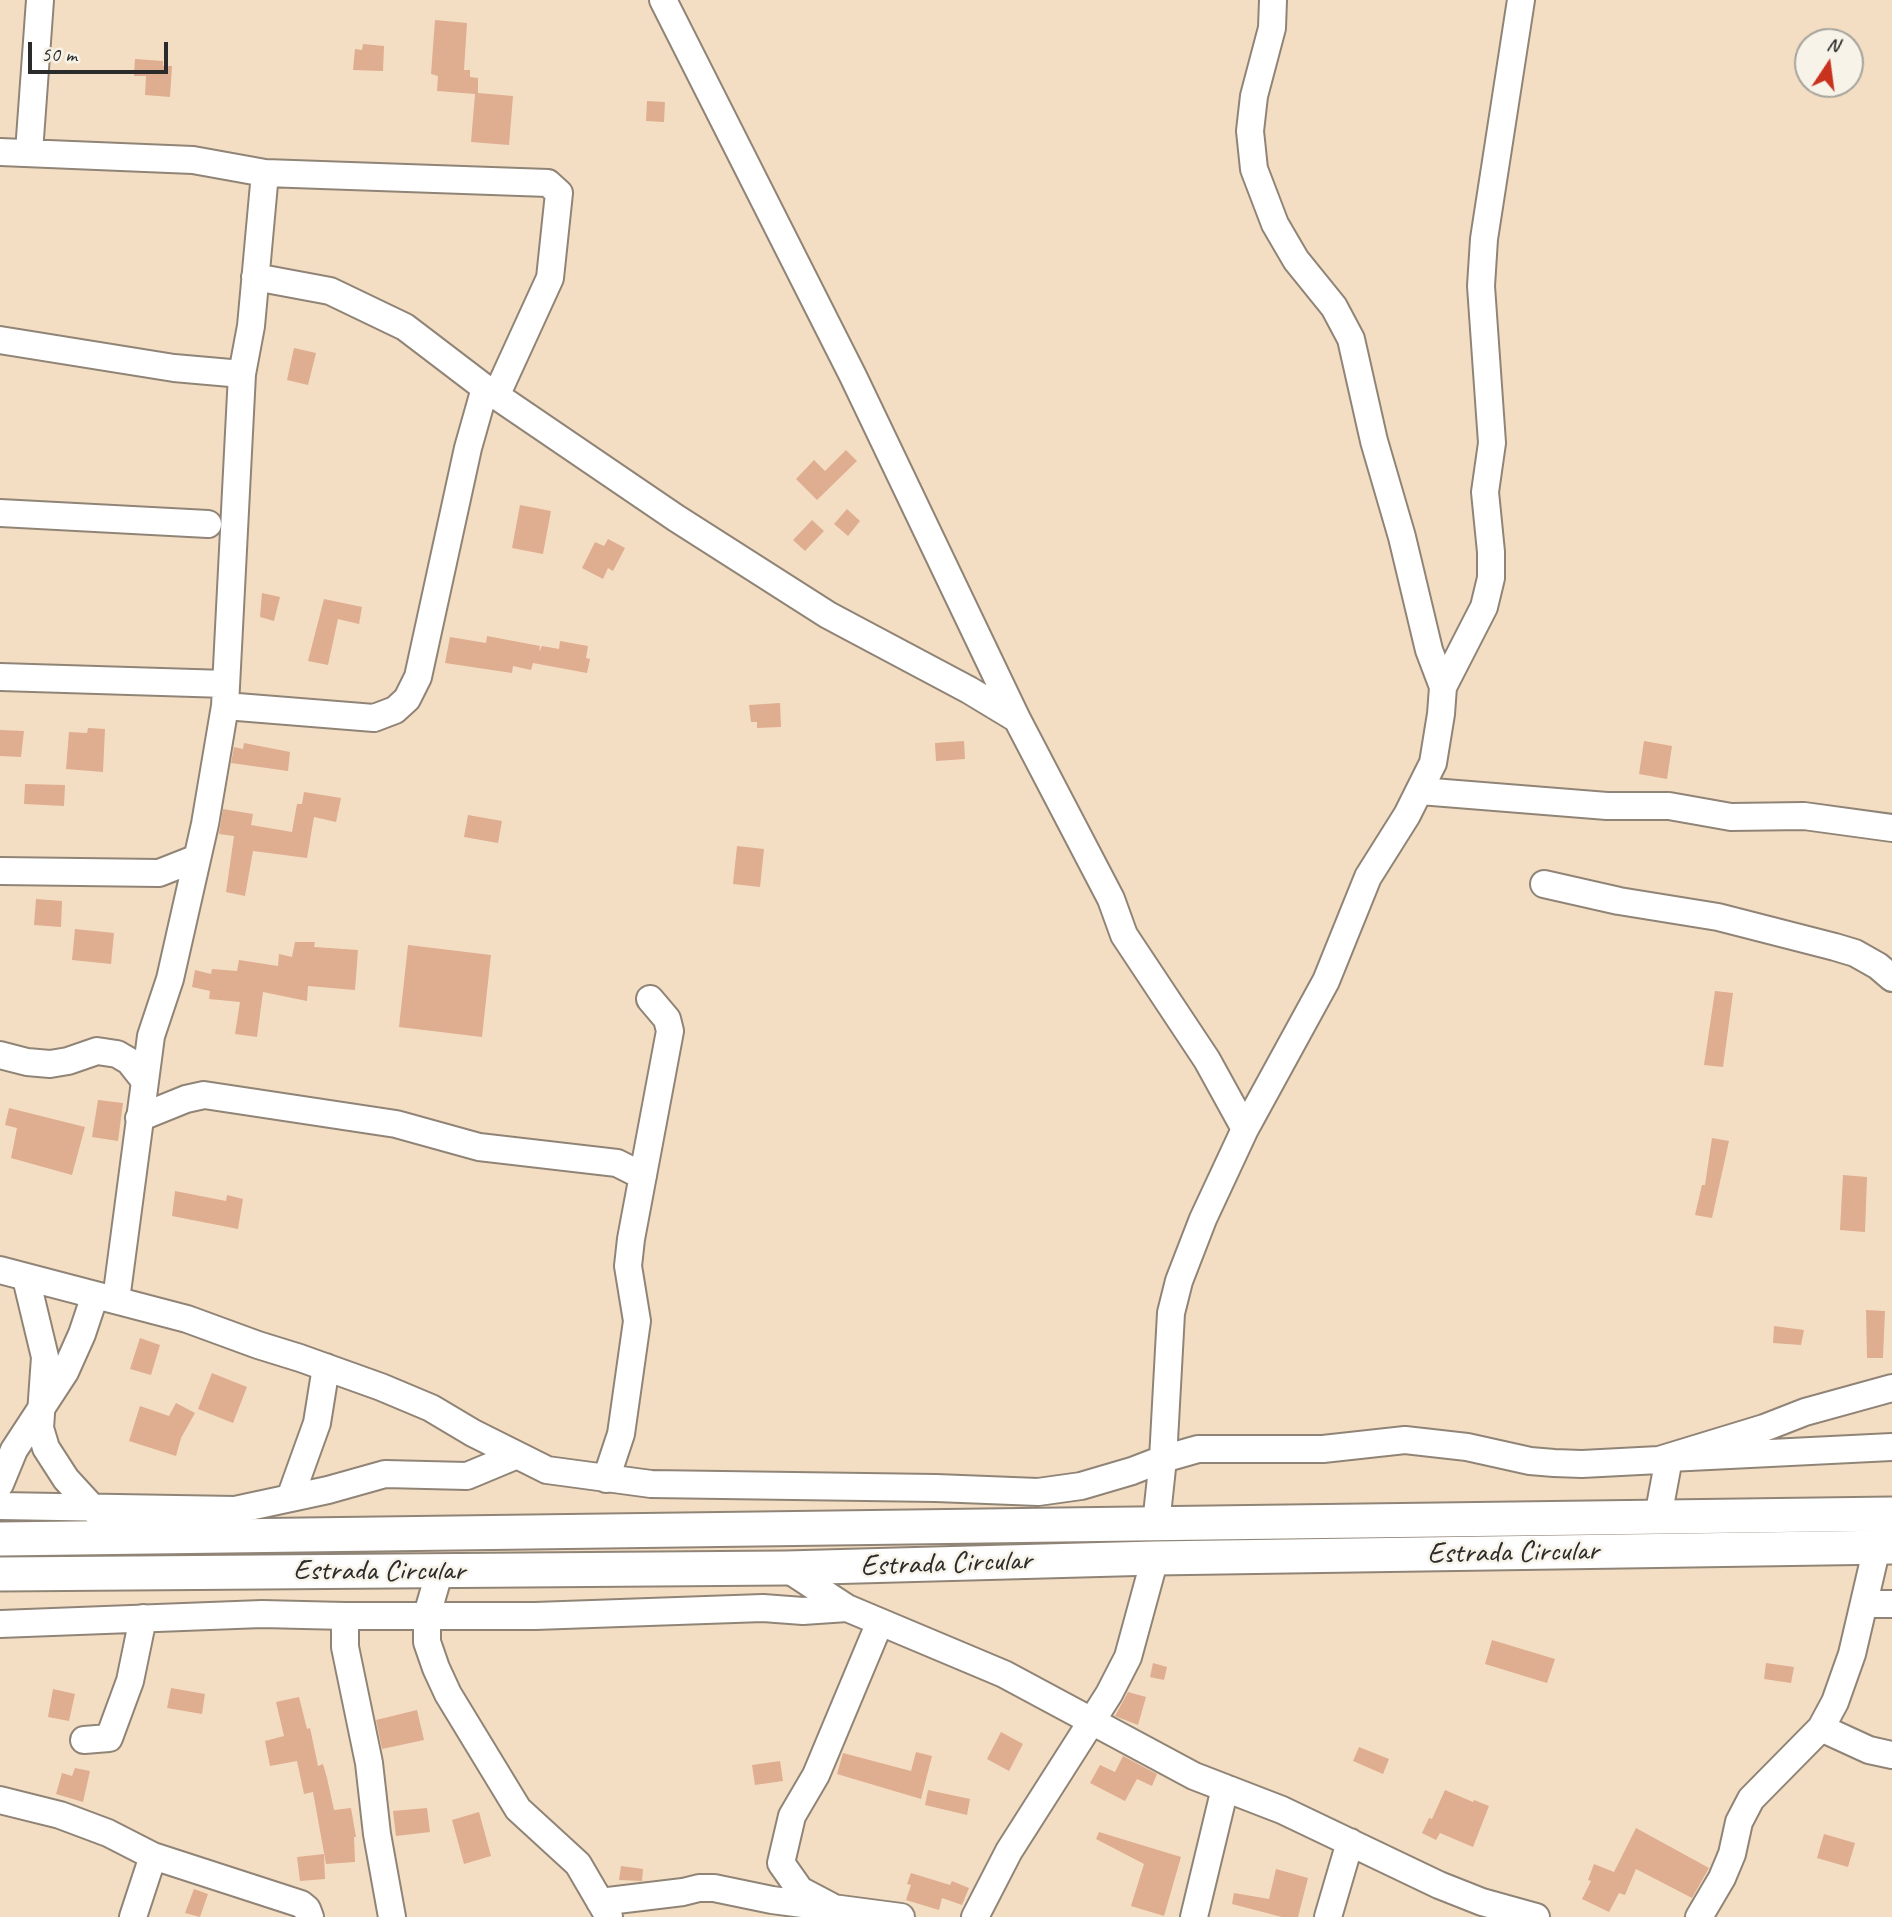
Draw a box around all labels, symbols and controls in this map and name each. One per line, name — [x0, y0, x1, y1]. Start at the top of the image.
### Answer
scale bar — [32, 28, 172, 72]
north arrow — [1794, 28, 1864, 98]
text: N — [1825, 31, 1842, 58]
text: 50 m — [41, 41, 77, 67]
street label: Estrada Circular — [1427, 1534, 1599, 1572]
street label: Estrada Circular — [860, 1543, 1032, 1585]
street label: Estrada Circular — [293, 1553, 465, 1589]

